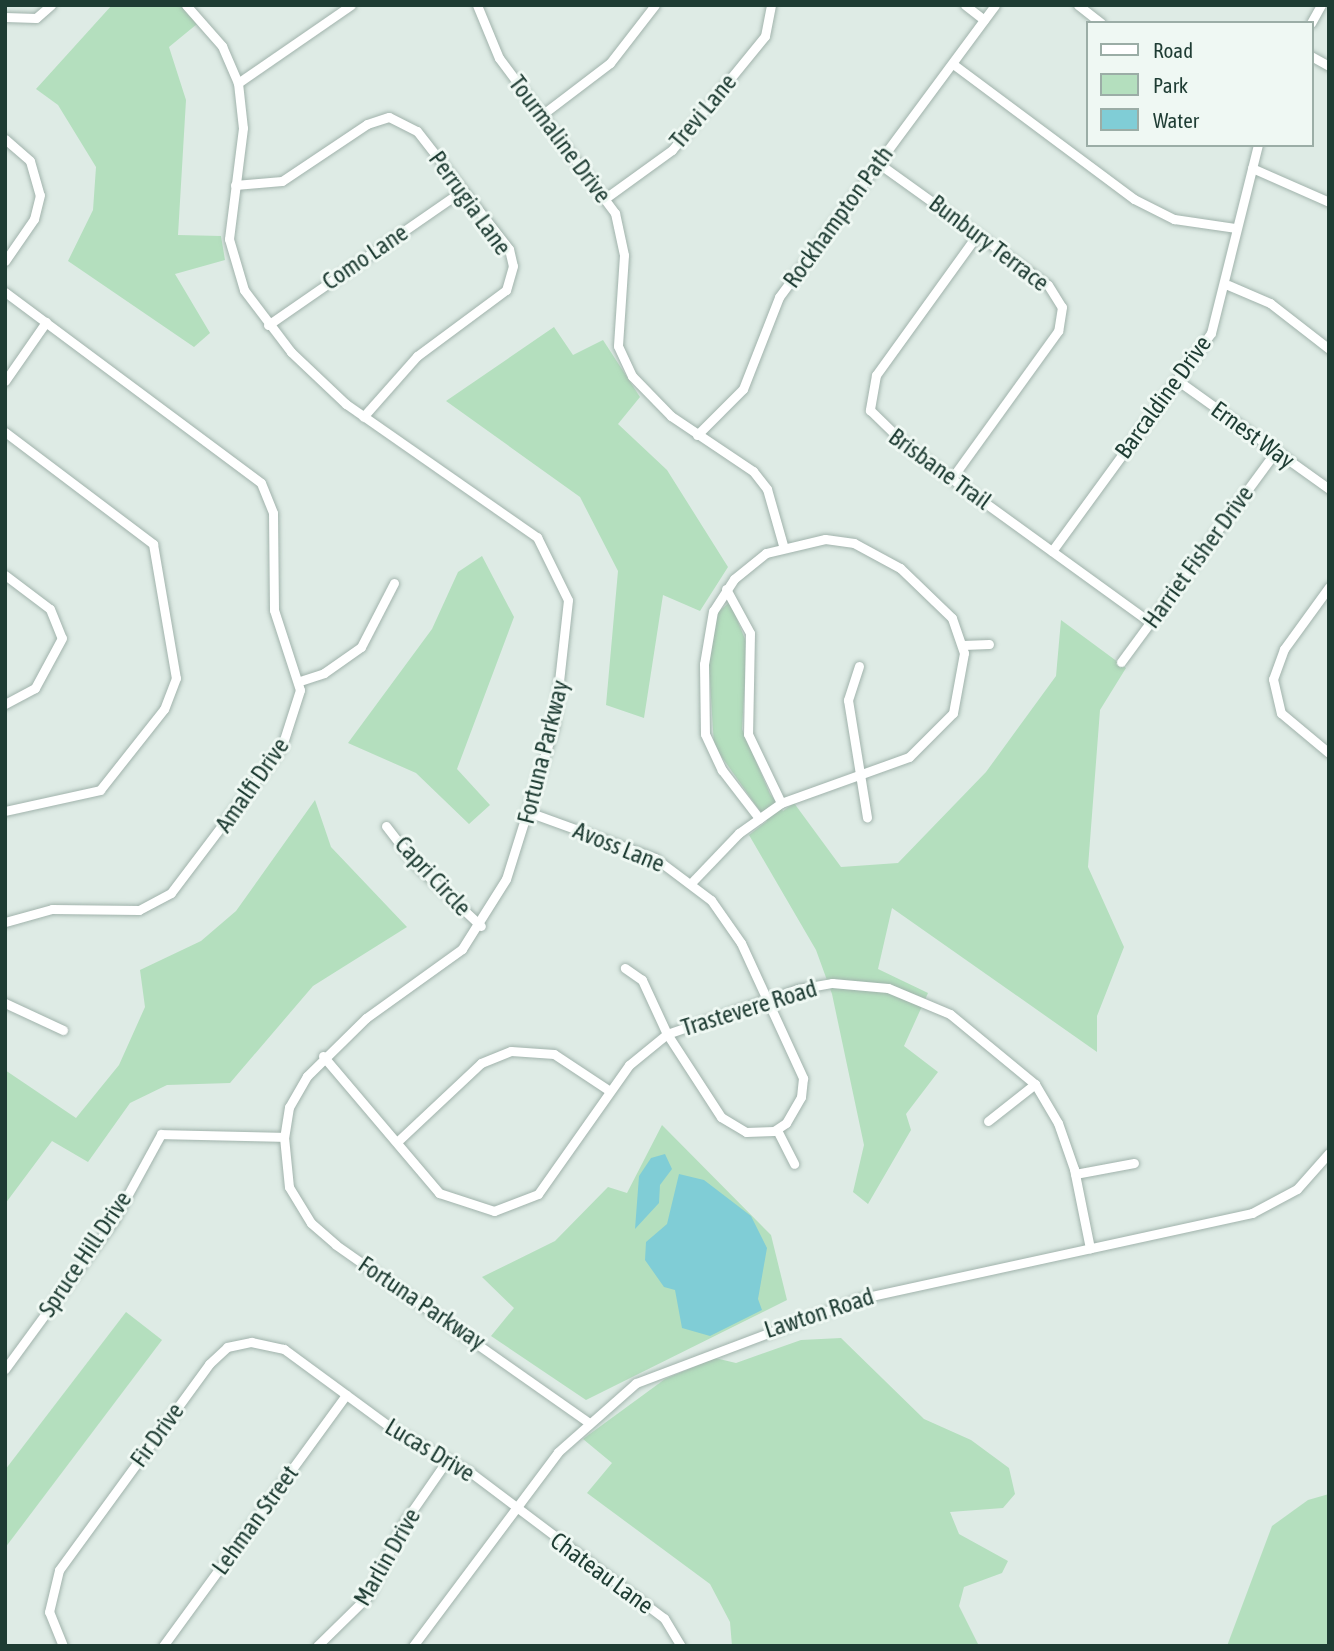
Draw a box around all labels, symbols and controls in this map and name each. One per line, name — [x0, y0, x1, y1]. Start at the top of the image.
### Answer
legend — [1086, 21, 1313, 147]
text: Road — [1153, 38, 1193, 62]
street label: Trevi Lane — [664, 68, 742, 154]
street label: Tourmaline Drive — [503, 70, 617, 208]
text: Park — [1153, 73, 1188, 97]
text: Water — [1153, 108, 1199, 132]
street label: Rockhampton Path — [777, 141, 899, 293]
street label: Perrugia Lane — [423, 145, 517, 261]
street label: Bunbury Terrace — [923, 189, 1055, 297]
street label: Como Lane — [317, 218, 413, 296]
street label: Barcaldine Drive — [1109, 330, 1217, 464]
street label: Ernest Way — [1206, 395, 1300, 475]
street label: Brisbane Trail — [883, 422, 997, 516]
street label: Harriet Fisher Drive — [1137, 480, 1259, 634]
street label: Fortuna Parkway — [511, 677, 575, 827]
street label: Amalfi Drive — [209, 732, 295, 838]
street label: Avoss Lane — [569, 816, 669, 878]
street label: Capri Circle — [389, 830, 477, 922]
street label: Trastevere Road — [678, 974, 820, 1042]
street label: Spruce Hill Drive — [32, 1186, 138, 1322]
street label: Fortuna Parkway — [353, 1250, 491, 1356]
street label: Lawton Road — [761, 1282, 877, 1344]
street label: Fir Drive — [124, 1397, 190, 1473]
street label: Lucas Drive — [380, 1412, 480, 1488]
street label: Lehman Street — [206, 1460, 304, 1580]
street label: Marlin Drive — [348, 1503, 426, 1611]
street label: Chateau Lane — [545, 1526, 659, 1620]

